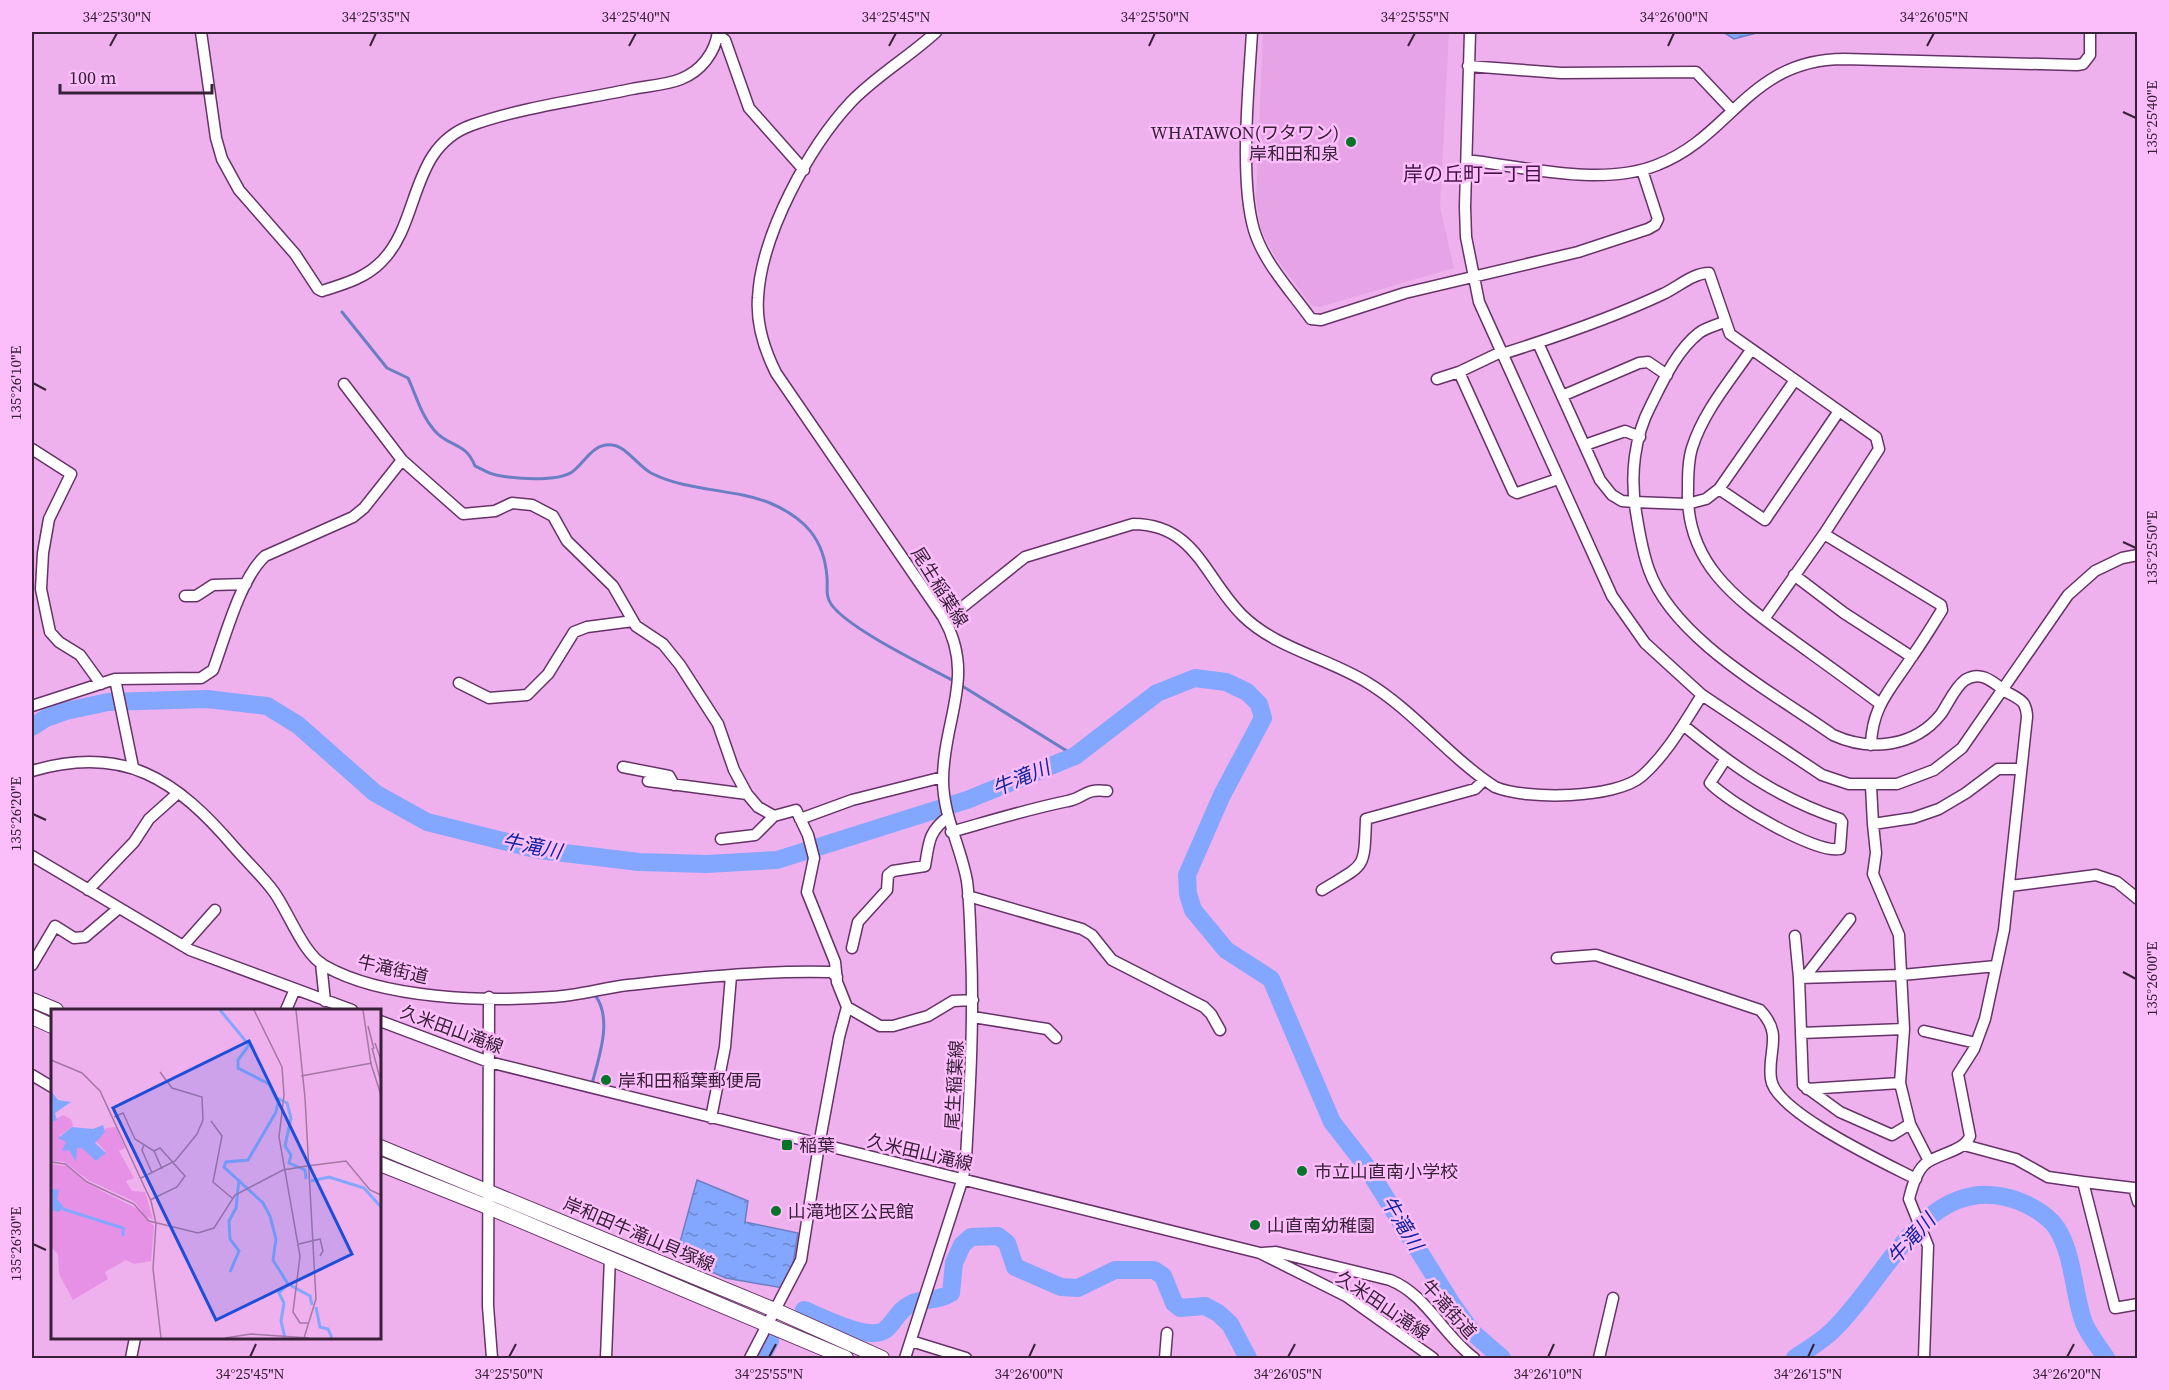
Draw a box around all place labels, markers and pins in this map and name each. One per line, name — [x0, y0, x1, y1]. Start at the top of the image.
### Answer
place label: WHATAWON(ワタワン) 岸和田和泉 — [1150, 120, 1339, 166]
marker: WHATAWON(ワタワン) 岸和田和泉 — [1344, 135, 1358, 149]
place label: 岸和田稲葉郵便局 — [618, 1068, 762, 1093]
marker: 岸和田稲葉郵便局 — [599, 1073, 613, 1087]
place label: 稲葉 — [799, 1133, 835, 1158]
marker: 稲葉 — [780, 1138, 794, 1152]
place label: 市立山直南小学校 — [1314, 1159, 1458, 1184]
marker: 市立山直南小学校 — [1295, 1164, 1309, 1178]
place label: 山滝地区公民館 — [788, 1199, 914, 1224]
marker: 山滝地区公民館 — [769, 1204, 783, 1218]
place label: 山直南幼稚園 — [1267, 1213, 1375, 1238]
marker: 山直南幼稚園 — [1248, 1218, 1262, 1232]

